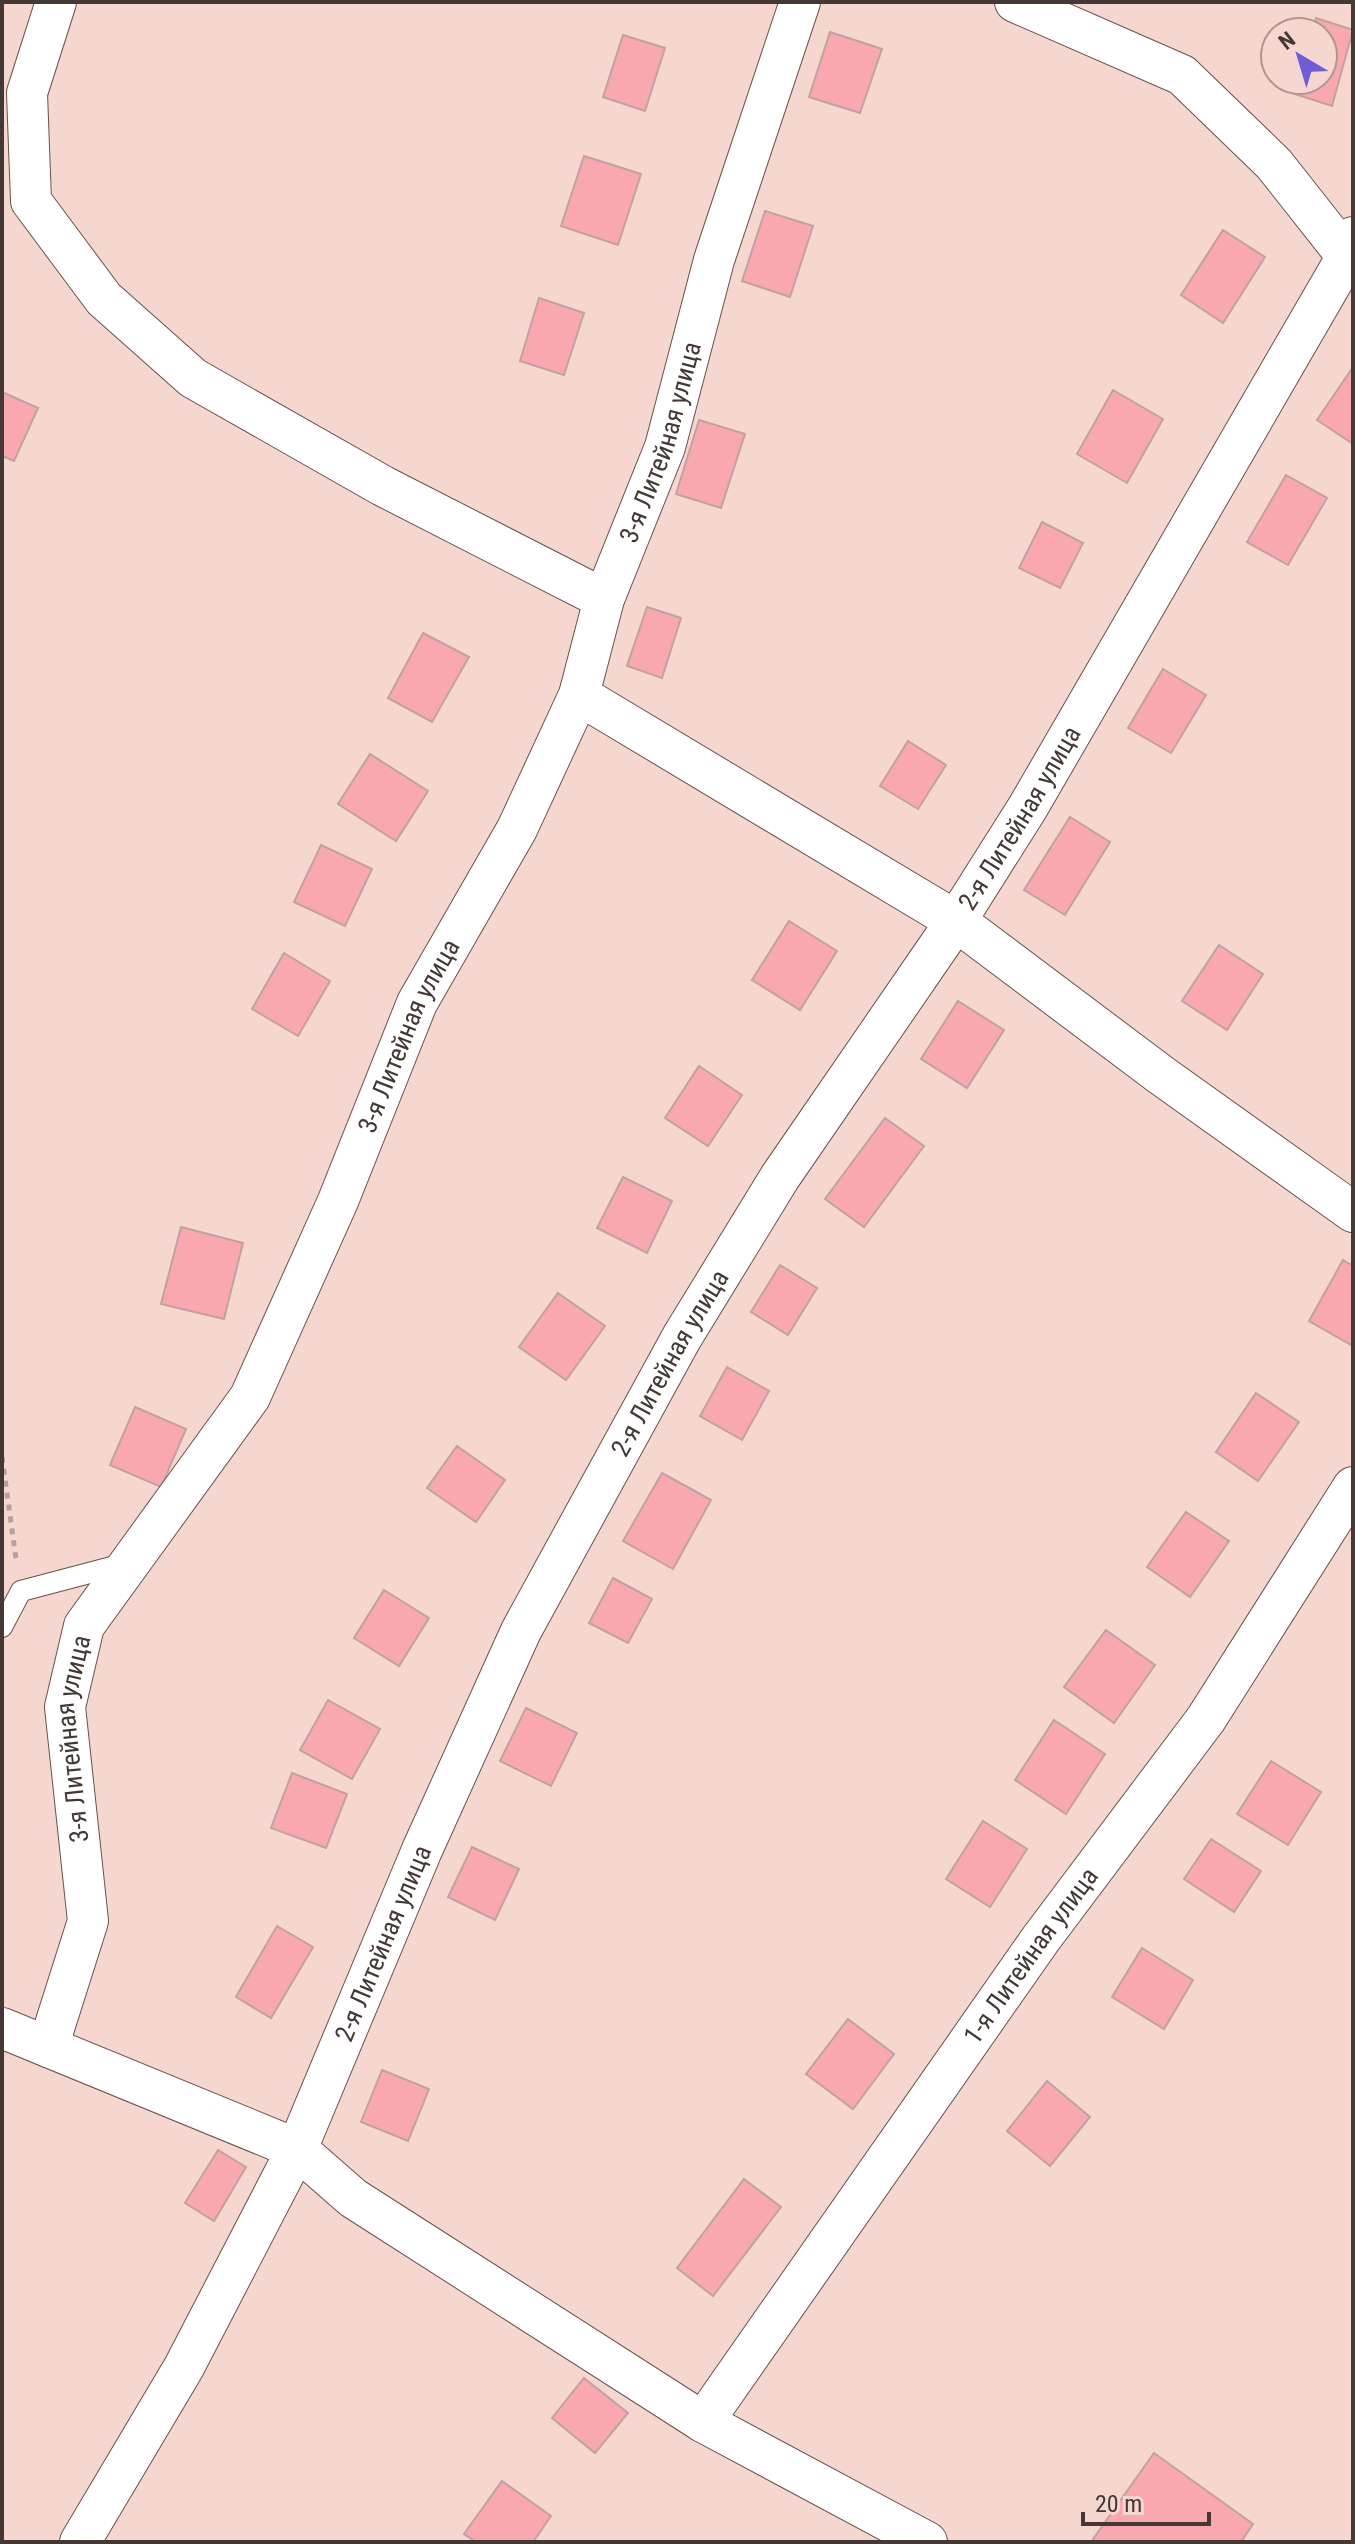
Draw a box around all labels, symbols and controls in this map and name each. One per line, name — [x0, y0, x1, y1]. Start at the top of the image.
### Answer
north arrow — [1259, 16, 1339, 96]
text: N — [1274, 27, 1300, 55]
street label: 3-я Литейная улица — [613, 339, 707, 547]
street label: 2-я Литейная улица — [952, 721, 1087, 915]
street label: 3-я Литейная улица — [352, 934, 466, 1137]
street label: 2-я Литейная улица — [605, 1264, 735, 1461]
street label: 3-я Литейная улица — [50, 1632, 96, 1844]
street label: 2-я Литейная улица — [329, 1841, 437, 2046]
street label: 1-я Литейная улица — [957, 1862, 1104, 2049]
scale bar — [1083, 2476, 1209, 2526]
text: 20 m — [1095, 2490, 1142, 2518]

